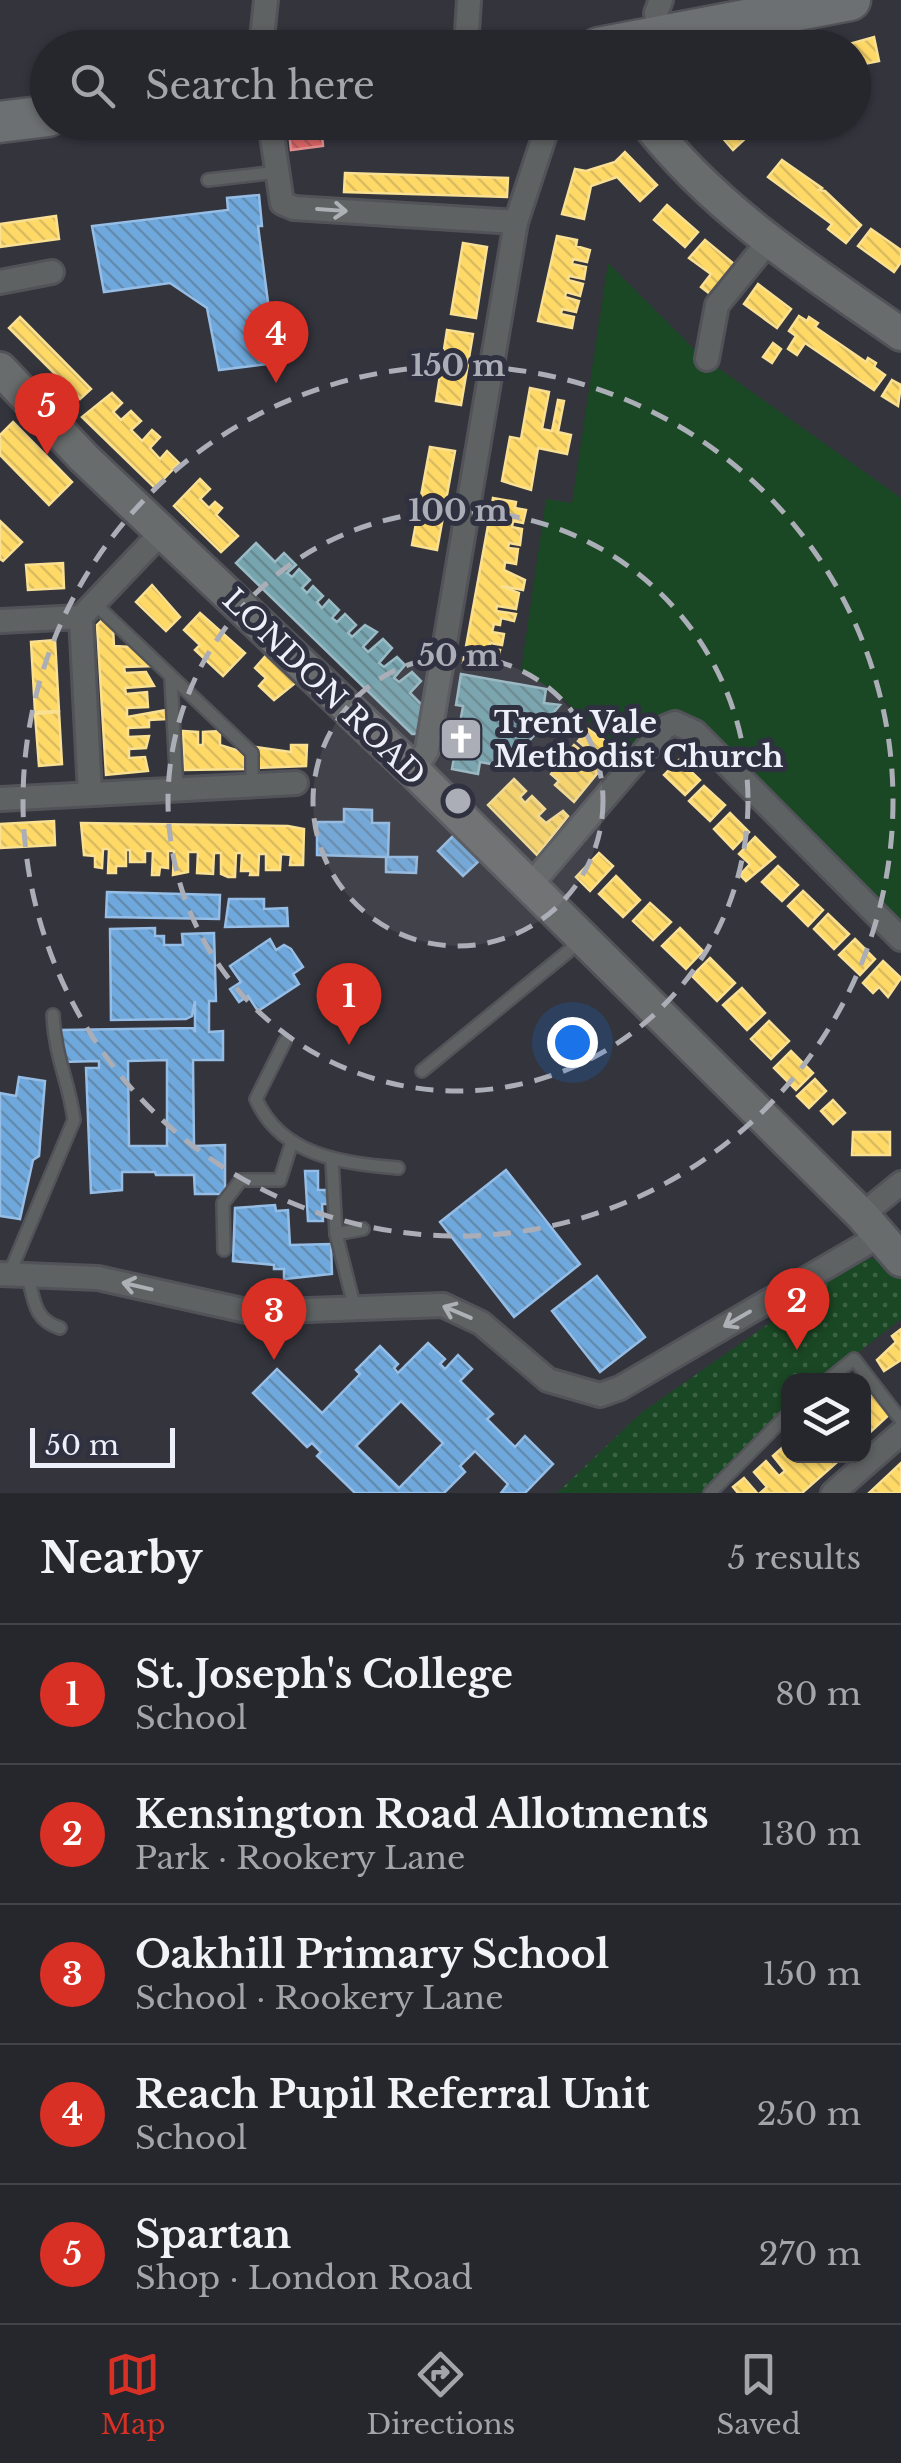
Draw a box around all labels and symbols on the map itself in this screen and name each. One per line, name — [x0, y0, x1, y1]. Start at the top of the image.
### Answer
one-way arrow — [316, 201, 348, 220]
pin: 4 — [244, 300, 308, 383]
text: 150 m — [411, 347, 505, 384]
pin: 5 — [15, 372, 80, 455]
text: 100 m — [408, 492, 508, 529]
street label: LONDON ROAD — [215, 581, 433, 793]
text: 50 m — [417, 637, 499, 674]
place label: Trent Vale Methodist Church — [494, 704, 784, 775]
church icon: Trent Vale Methodist Church — [438, 716, 484, 762]
centre of rings — [440, 783, 476, 819]
pin: 1 — [316, 962, 382, 1045]
your location — [547, 1017, 598, 1068]
pin: 2 — [764, 1268, 830, 1350]
one-way arrow — [122, 1276, 154, 1294]
pin: 3 — [242, 1278, 306, 1360]
one-way arrow — [442, 1302, 473, 1320]
one-way arrow — [723, 1309, 752, 1329]
scale bar — [30, 1423, 175, 1468]

